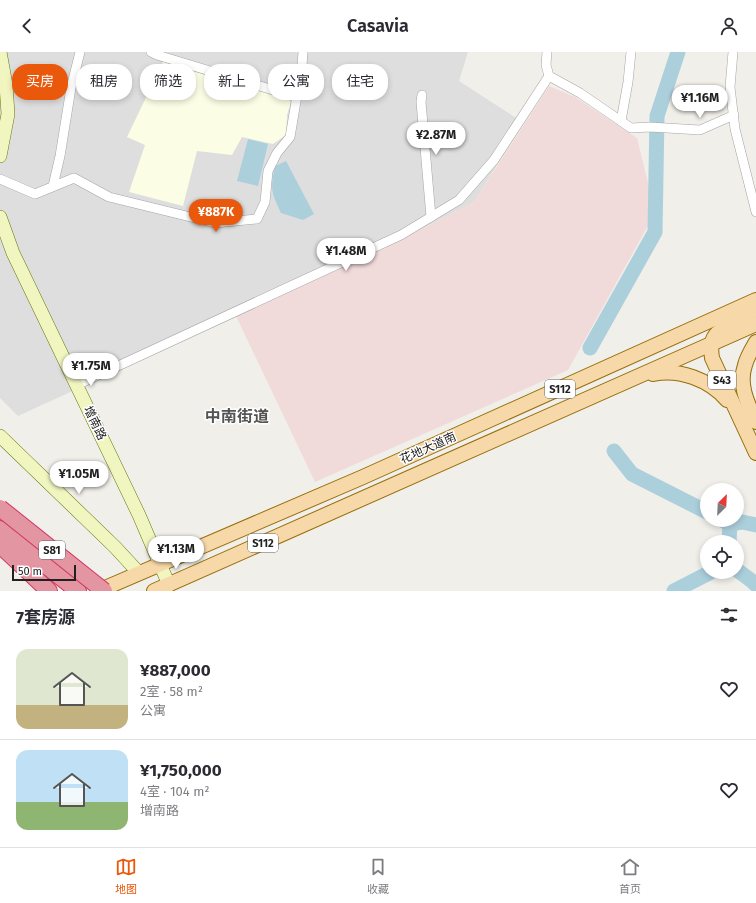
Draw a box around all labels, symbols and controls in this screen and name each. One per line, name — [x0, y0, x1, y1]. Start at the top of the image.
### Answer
icon: back — [16, 15, 38, 37]
text: Casavia — [347, 15, 409, 37]
icon: person — [718, 15, 740, 37]
chip: 买房 — [12, 64, 68, 100]
chip: 租房 — [76, 64, 132, 100]
chip: 筛选 — [140, 64, 196, 100]
chip: 新上 — [204, 64, 260, 100]
chip: 公寓 — [268, 64, 324, 100]
chip: 住宅 — [332, 64, 388, 100]
pin: ¥1.16M — [667, 85, 733, 119]
text: ¥1.16M — [681, 90, 719, 105]
pin: ¥2.87M — [403, 122, 469, 156]
text: ¥2.87M — [416, 127, 456, 142]
pin: ¥887K — [188, 199, 244, 233]
text: ¥887K — [198, 204, 234, 219]
pin: ¥1.48M — [313, 238, 379, 272]
text: ¥1.48M — [326, 243, 366, 258]
pin: ¥1.75M — [58, 353, 124, 387]
text: ¥1.75M — [71, 358, 111, 373]
road number: S43 — [708, 371, 736, 389]
road number: S112 — [545, 380, 575, 398]
street label: 增南路 — [81, 404, 109, 442]
district label: 中南街道 — [205, 407, 269, 426]
street label: 花地大道南 — [398, 429, 458, 467]
pin: ¥1.05M — [46, 461, 112, 495]
text: ¥1.05M — [59, 466, 99, 481]
north arrow — [700, 483, 744, 527]
map controls — [700, 483, 744, 579]
road number: S112 — [248, 534, 278, 552]
button: locate — [700, 535, 744, 579]
pin: ¥1.13M — [143, 536, 209, 570]
road number: S81 — [39, 541, 65, 559]
text: ¥1.13M — [157, 541, 195, 556]
scale bar — [12, 563, 76, 582]
text: 50 m — [18, 565, 42, 578]
icon: filters — [718, 604, 740, 626]
text: 7套房源 — [16, 607, 75, 628]
text: ¥887,000 — [140, 660, 211, 681]
icon: home — [48, 665, 96, 713]
icon: heart — [718, 678, 740, 700]
text: 2室 · 58 m² — [140, 684, 203, 699]
text: 公寓 — [140, 703, 166, 718]
text: ¥1,750,000 — [140, 760, 222, 781]
icon: home — [48, 766, 96, 814]
icon: heart — [718, 779, 740, 801]
text: 4室 · 104 m² — [140, 784, 209, 799]
text: 增南路 — [140, 803, 179, 818]
tab: 地图 — [115, 856, 137, 896]
tab: 收藏 — [367, 856, 389, 896]
tab: 首页 — [619, 856, 641, 896]

